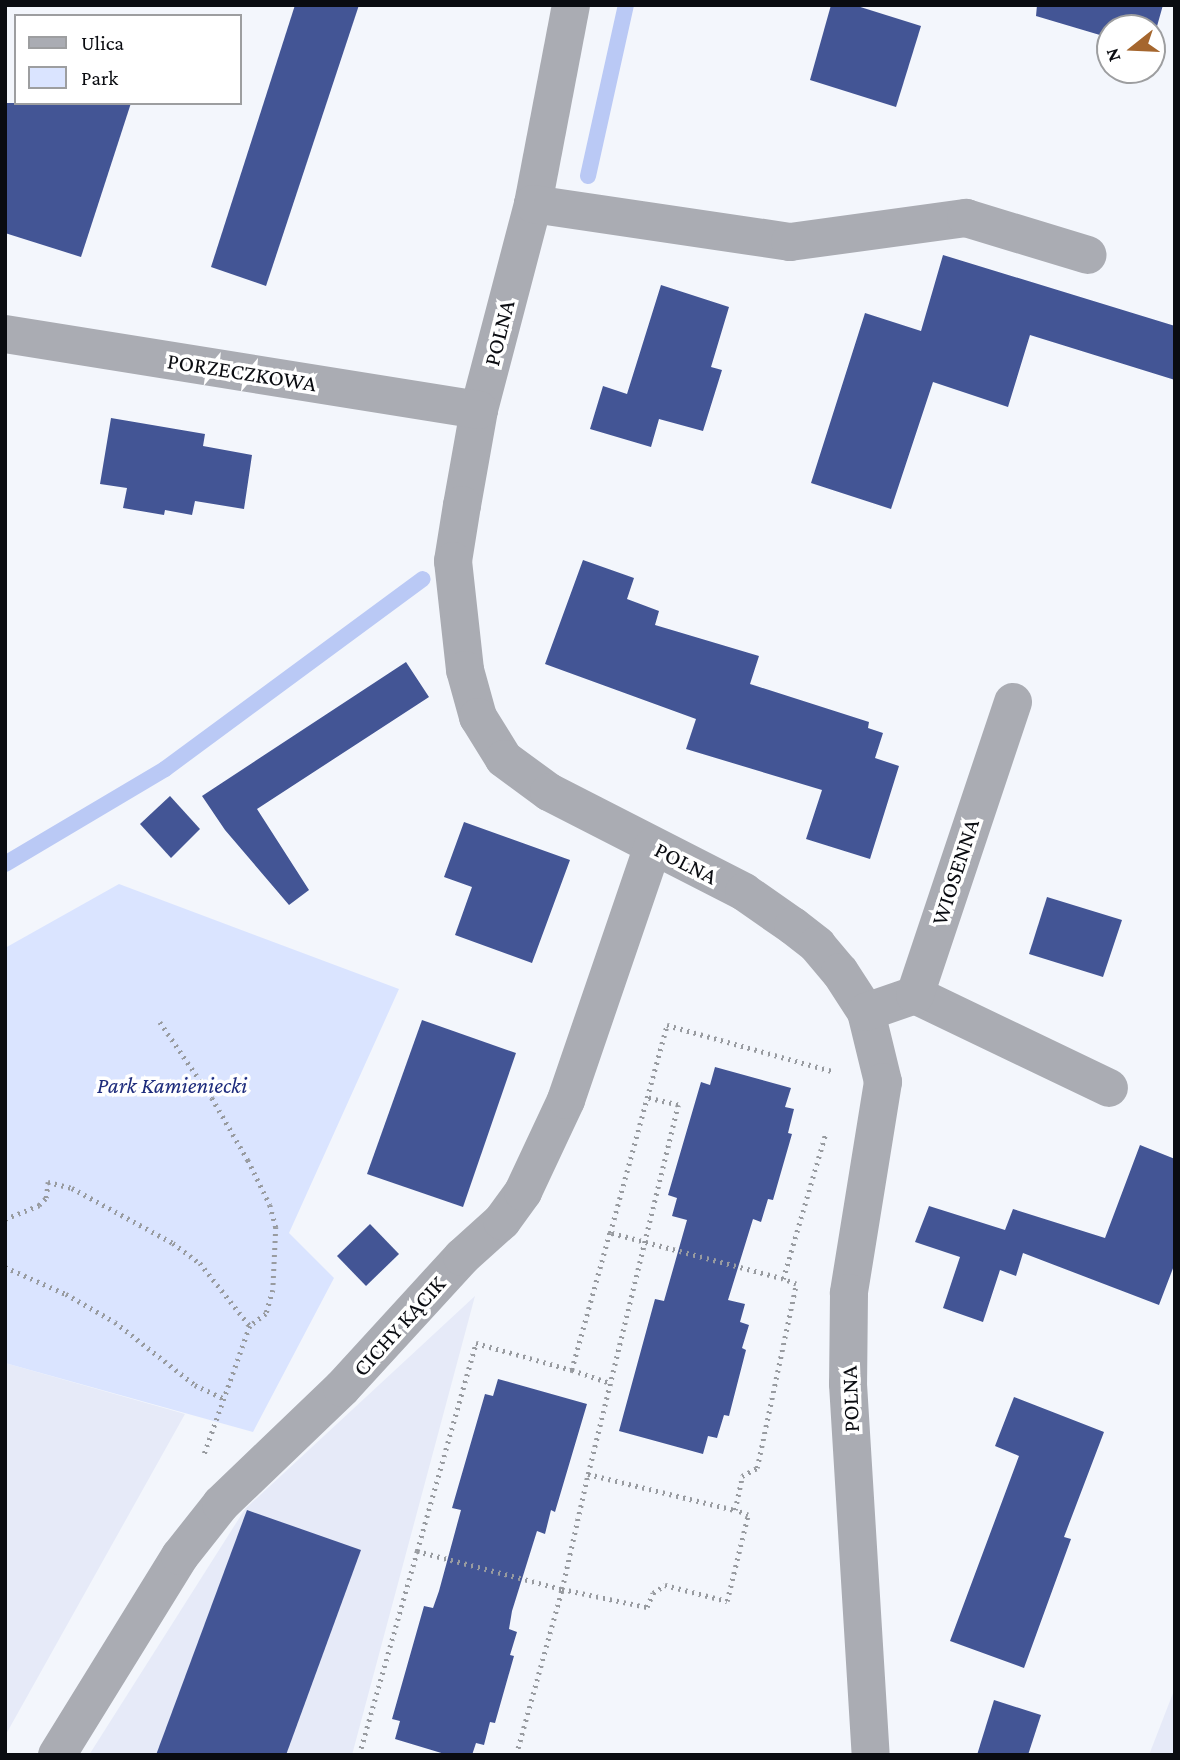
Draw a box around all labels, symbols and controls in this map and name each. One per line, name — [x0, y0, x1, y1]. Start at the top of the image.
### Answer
legend — [14, 14, 242, 105]
north arrow — [1096, 14, 1166, 84]
text: Ulica — [81, 31, 124, 55]
text: N — [1100, 46, 1124, 64]
text: Park — [81, 66, 118, 90]
street label: POLNA — [478, 297, 520, 369]
street label: PORZECZKOWA — [165, 347, 319, 397]
street label: WIOSENNA — [925, 815, 985, 929]
street label: POLNA — [650, 836, 722, 890]
park label: Park Kamieniecki — [97, 1071, 247, 1099]
street label: CICHY KĄCIK — [347, 1270, 451, 1382]
street label: POLNA — [835, 1365, 865, 1433]

